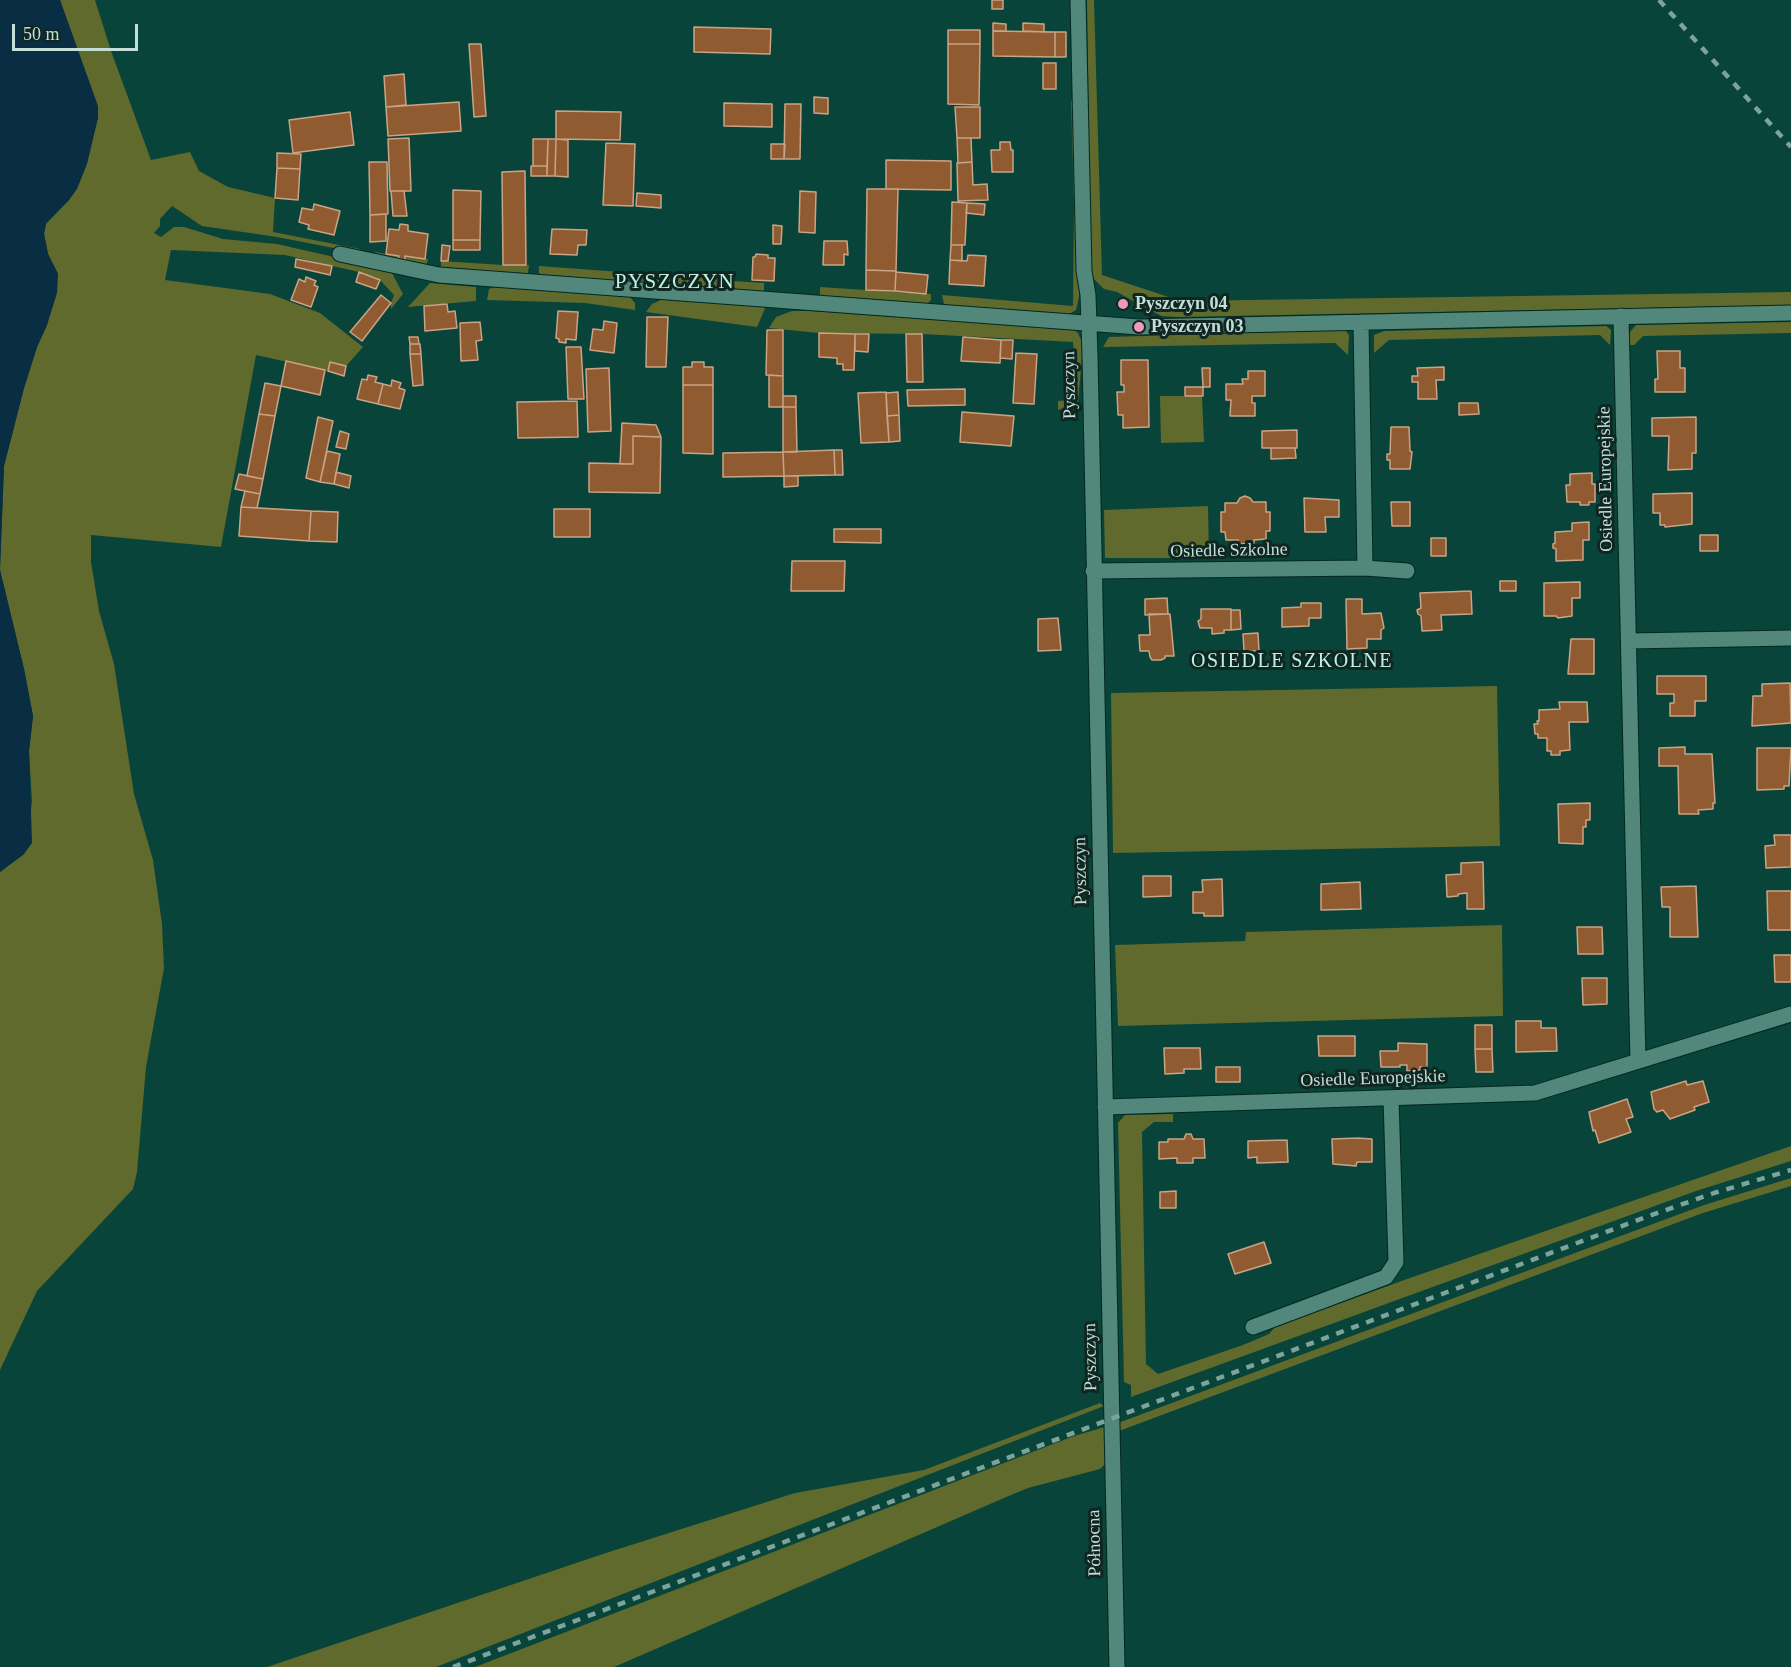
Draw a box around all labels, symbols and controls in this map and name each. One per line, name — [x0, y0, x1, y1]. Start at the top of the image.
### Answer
scale bar — [15, 12, 141, 50]
text: 50 m — [23, 24, 60, 44]
district label: PYSZCZYN — [615, 269, 735, 295]
place label: Pyszczyn 04 — [1135, 293, 1227, 315]
marker: Pyszczyn 04 — [1116, 297, 1130, 311]
place label: Pyszczyn 03 — [1151, 316, 1243, 338]
marker: Pyszczyn 03 — [1132, 320, 1146, 334]
street label: Pyszczyn — [1059, 351, 1081, 419]
street label: Osiedle Europejskie — [1594, 406, 1618, 552]
street label: Osiedle Szkolne — [1170, 539, 1288, 563]
district label: OSIEDLE SZKOLNE — [1191, 650, 1393, 674]
street label: Pyszczyn — [1070, 837, 1092, 905]
street label: Osiedle Europejskie — [1300, 1066, 1446, 1092]
street label: Pyszczyn — [1080, 1323, 1102, 1391]
street label: Północna — [1084, 1509, 1106, 1577]

